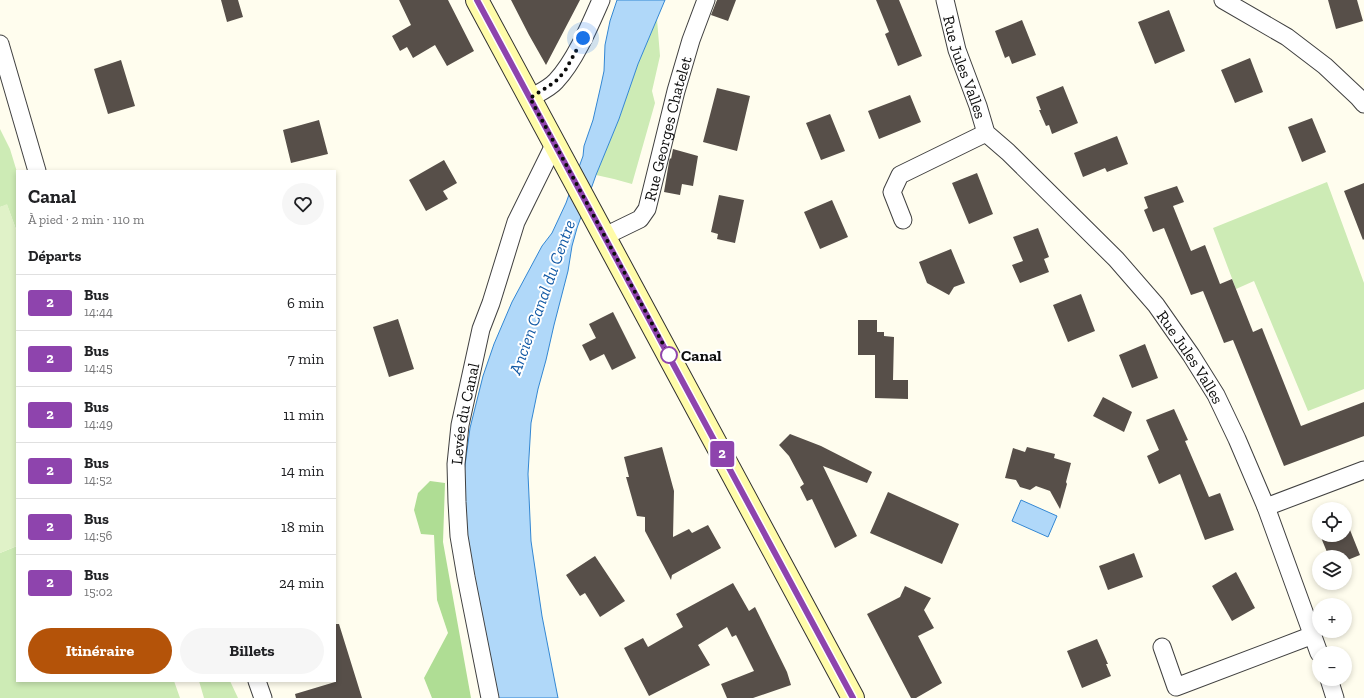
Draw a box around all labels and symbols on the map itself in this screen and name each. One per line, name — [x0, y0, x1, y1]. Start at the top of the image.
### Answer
street label: Rue Jules Valles — [940, 13, 991, 121]
your location — [573, 28, 593, 48]
street label: Rue Georges Chatelet — [640, 54, 695, 203]
water label: Ancien Canal du Centre — [504, 217, 579, 378]
street label: Rue Jules Valles — [1153, 307, 1228, 407]
marker: Canal — [660, 346, 678, 364]
place label: Canal — [681, 346, 722, 365]
street label: Levée du Canal — [446, 361, 483, 466]
line badge: 2 — [709, 441, 735, 467]

